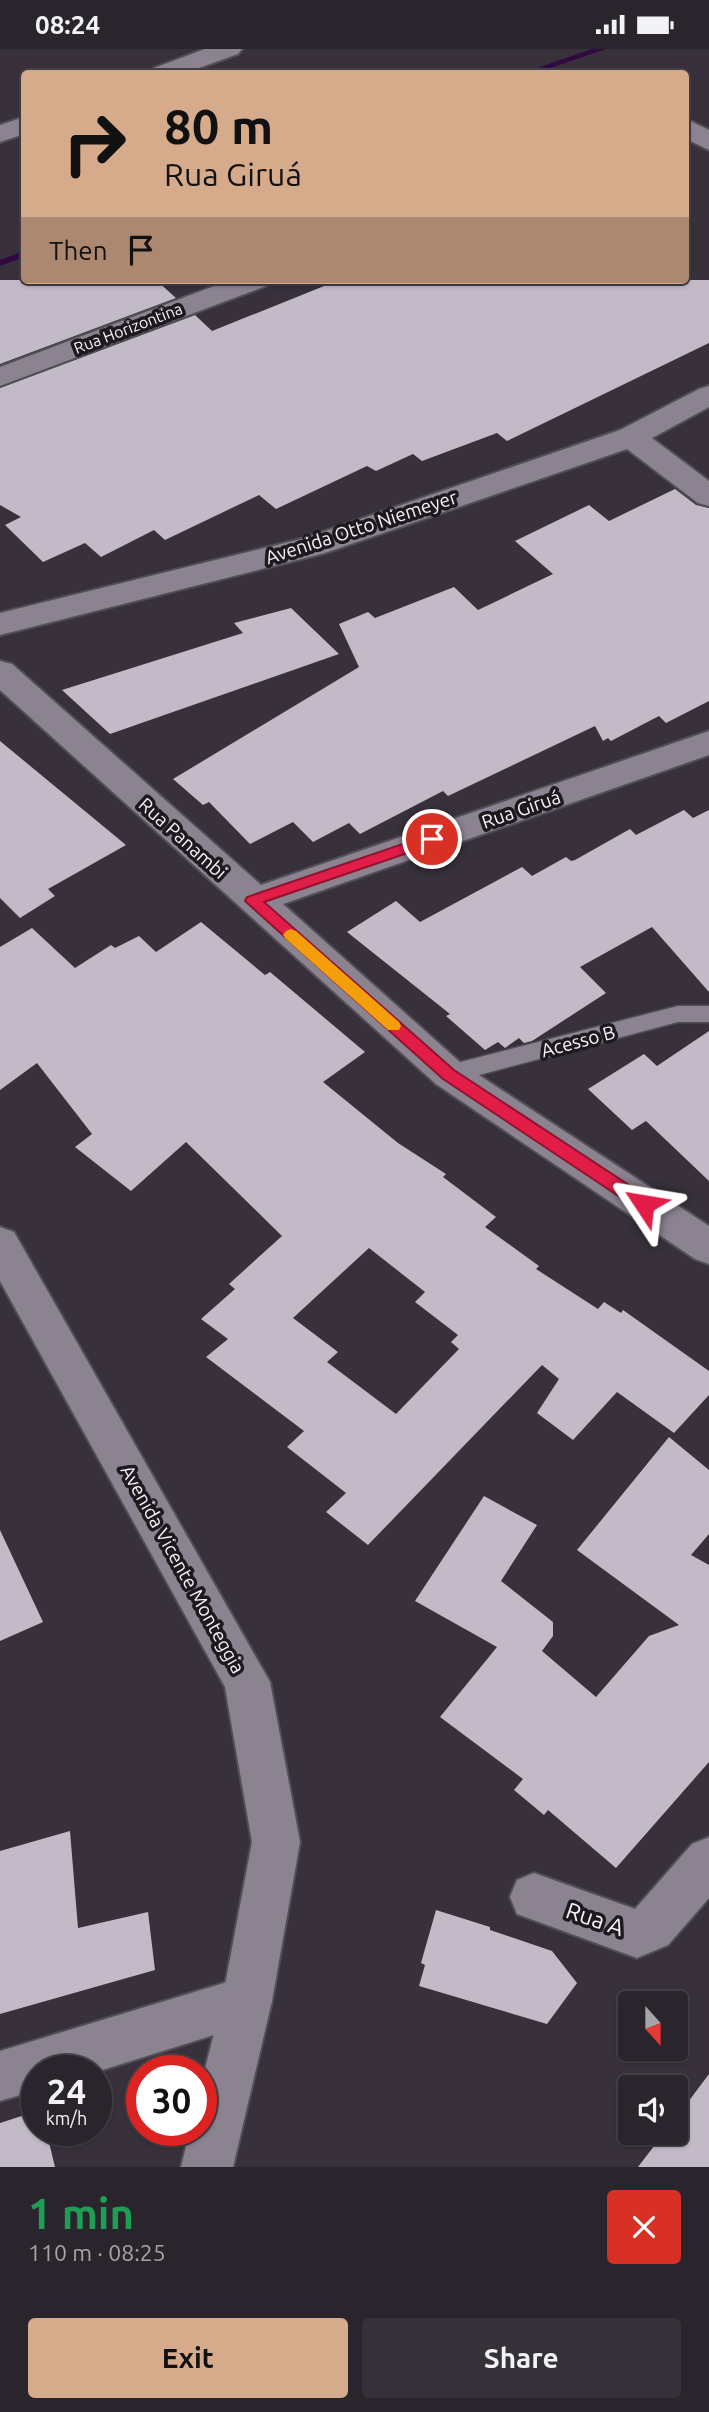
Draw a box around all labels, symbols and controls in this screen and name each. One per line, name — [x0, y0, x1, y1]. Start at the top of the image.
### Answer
text: 08:24 — [35, 10, 100, 39]
icon: right — [49, 98, 140, 189]
text: 80 m — [164, 98, 273, 153]
text: Rua Giruá — [164, 156, 302, 192]
icon: arrive — [122, 231, 160, 269]
text: Then — [49, 236, 108, 265]
street label: Rua Horizontina — [71, 299, 185, 357]
street label: Avenida Otto Niemeyer — [262, 486, 460, 568]
street label: Rua Giruá — [479, 785, 563, 833]
street label: Rua Panambi — [135, 793, 231, 883]
pin — [402, 809, 462, 869]
icon: arrive — [413, 820, 451, 858]
street label: Acesso B — [539, 1021, 617, 1061]
position arrow — [607, 1167, 681, 1241]
street label: Avenida Vicente Monteggia — [116, 1461, 250, 1677]
street label: Rua A — [563, 1897, 627, 1940]
north arrow — [618, 1991, 688, 2061]
map controls — [618, 1991, 688, 2145]
speed limit sign: 30 — [126, 2055, 217, 2146]
text: 24 — [47, 2071, 86, 2111]
button: sound — [618, 2075, 688, 2145]
text: km/h — [46, 2108, 87, 2128]
text: 1 min — [28, 2190, 134, 2237]
button: close — [607, 2190, 681, 2264]
text: 110 m · 08:25 — [28, 2240, 166, 2265]
button: Exit — [28, 2318, 348, 2398]
button: Share — [362, 2318, 681, 2398]

